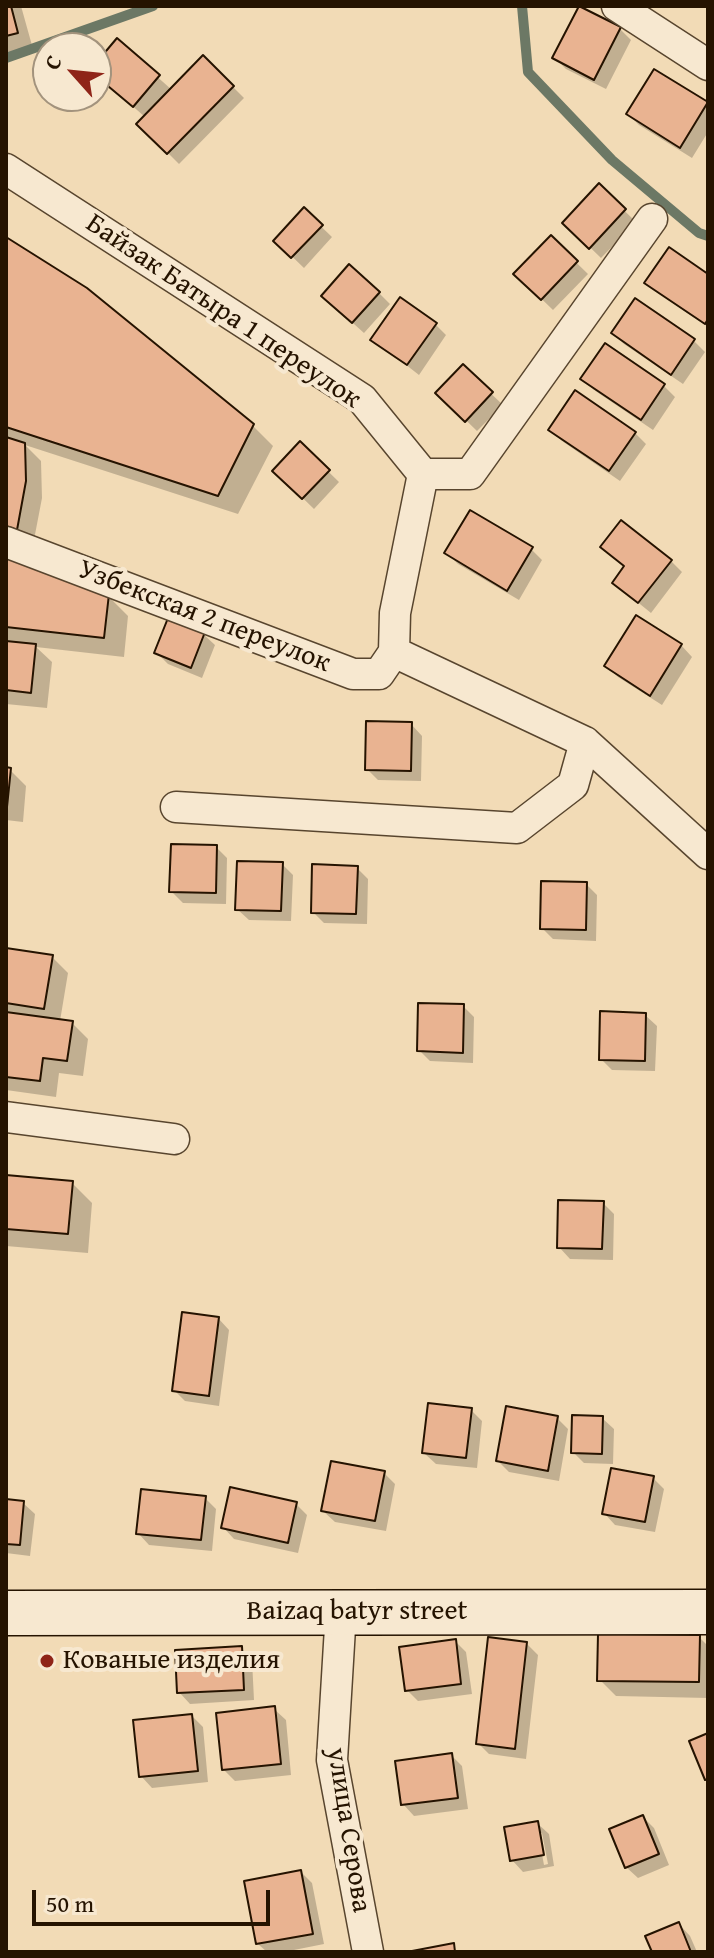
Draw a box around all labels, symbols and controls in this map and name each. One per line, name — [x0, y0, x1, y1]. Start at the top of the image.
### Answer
north arrow — [32, 32, 112, 112]
text: С — [35, 49, 69, 75]
street label: Байзак Батыра 1 переулок — [79, 207, 367, 417]
street label: Узбекская 2 переулок — [73, 553, 335, 681]
street label: Baizaq batyr street — [247, 1595, 467, 1629]
place label: Кованые изделия — [63, 1644, 280, 1678]
marker: Кованые изделия — [38, 1652, 56, 1670]
street label: улица Серова — [318, 1745, 378, 1915]
scale bar — [36, 1874, 274, 1924]
text: 50 m — [46, 1886, 94, 1921]

